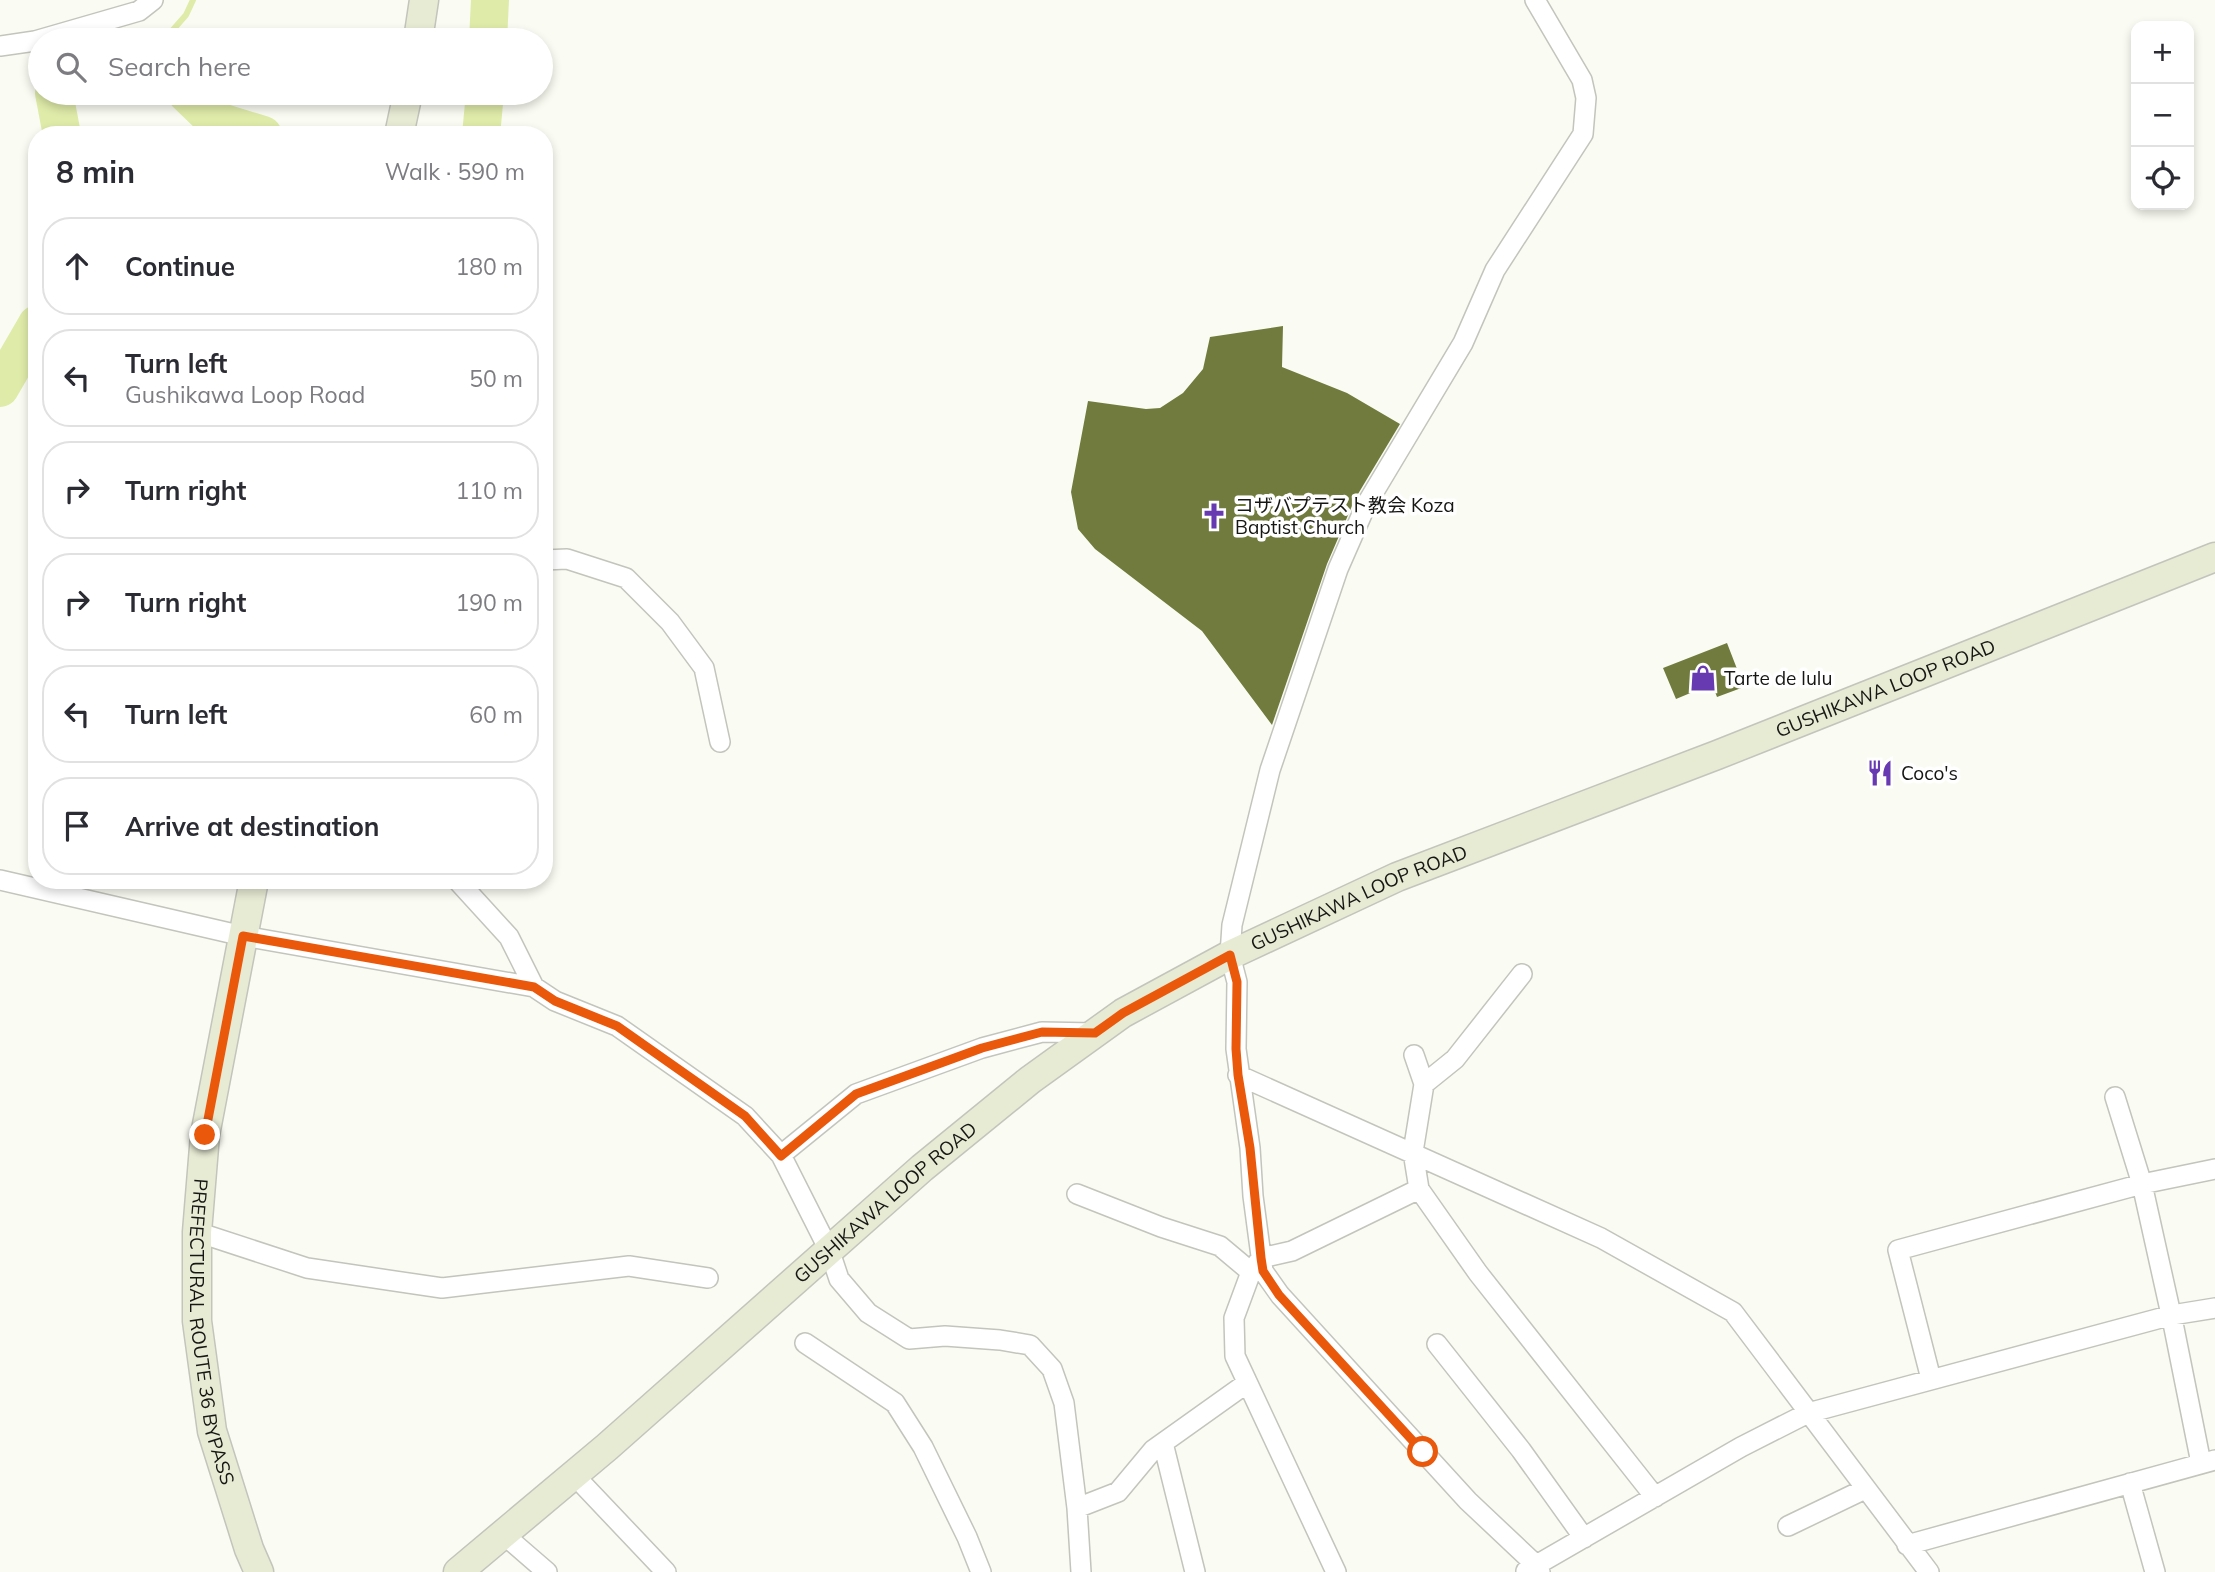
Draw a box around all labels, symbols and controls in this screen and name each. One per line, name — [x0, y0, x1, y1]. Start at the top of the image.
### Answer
map controls — [2131, 21, 2194, 210]
button: + — [2131, 21, 2194, 84]
search box — [28, 28, 553, 105]
icon: search — [52, 48, 90, 86]
text: Search here — [108, 50, 251, 83]
button: − — [2131, 84, 2194, 147]
button: locate — [2131, 147, 2194, 210]
text: 8 min — [56, 153, 135, 191]
text: Walk · 590 m — [385, 157, 525, 186]
icon: ahead — [58, 247, 96, 285]
text: Continue — [125, 250, 235, 283]
text: 180 m — [455, 252, 523, 281]
text: Turn left — [125, 347, 227, 380]
icon: left — [58, 359, 96, 397]
text: 50 m — [469, 364, 523, 393]
text: Gushikawa Loop Road — [125, 380, 365, 409]
icon: right — [58, 471, 96, 509]
text: Turn right — [125, 474, 246, 507]
text: 110 m — [455, 476, 523, 505]
place label: コザバプテスト教会 Koza Baptist Church — [1235, 493, 1455, 539]
church icon: コザバプテスト教会 Koza Baptist Church — [1199, 501, 1229, 531]
icon: right — [58, 583, 96, 621]
text: Turn right — [125, 586, 246, 619]
text: 190 m — [455, 588, 523, 617]
street label: GUSHIKAWA LOOP ROAD — [1772, 634, 1999, 743]
shop icon: Tarte de lulu — [1688, 663, 1718, 693]
place label: Tarte de lulu — [1724, 666, 1832, 690]
icon: left — [58, 695, 96, 733]
text: Turn left — [125, 698, 227, 731]
text: 60 m — [469, 700, 523, 729]
restaurant icon: Coco's — [1865, 758, 1895, 788]
place label: Coco's — [1901, 761, 1958, 785]
icon: arrive — [58, 807, 96, 845]
text: Arrive at destination — [125, 810, 380, 843]
street label: GUSHIKAWA LOOP ROAD — [1246, 839, 1470, 956]
street label: GUSHIKAWA LOOP ROAD — [789, 1116, 982, 1288]
route end — [189, 1119, 220, 1150]
street label: PREFECTURAL ROUTE 36 BYPASS — [185, 1178, 240, 1488]
route start — [1407, 1436, 1438, 1467]

